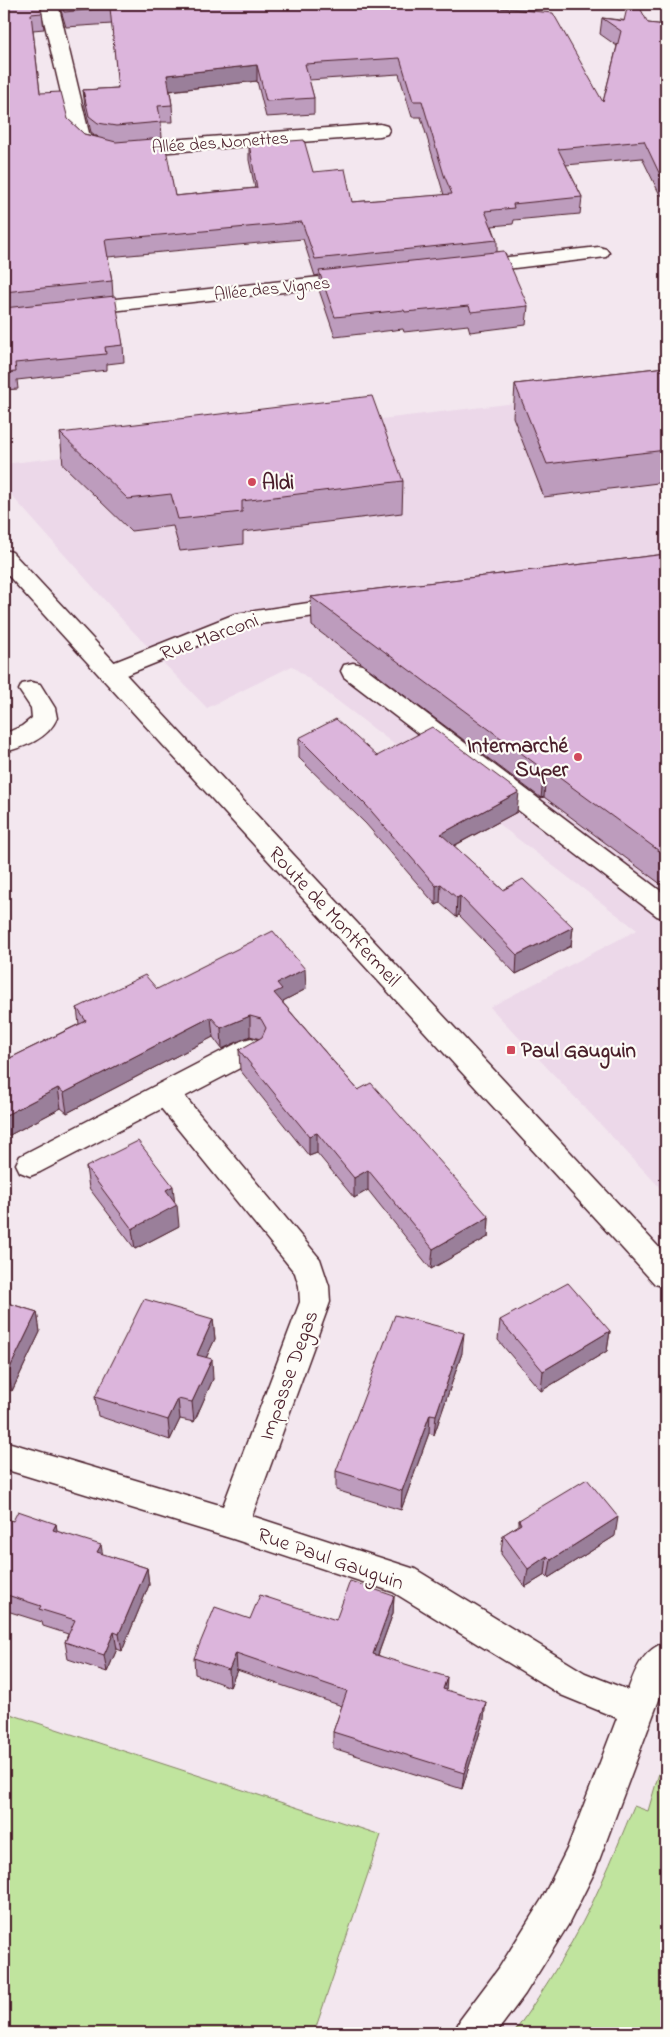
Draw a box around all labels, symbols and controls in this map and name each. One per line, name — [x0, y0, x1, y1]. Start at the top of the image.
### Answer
street label: Allée des Nonettes — [151, 126, 290, 162]
street label: Allée des Vignes — [213, 271, 332, 310]
place label: Aldi — [262, 469, 294, 499]
marker: Aldi — [246, 476, 258, 488]
street label: Rue Marconi — [156, 606, 263, 670]
place label: Intermarché Super — [467, 732, 569, 786]
marker: Intermarché Super — [572, 751, 584, 763]
street label: Route de Montfermeil — [260, 840, 407, 994]
place label: Paul Gauguin — [521, 1037, 636, 1069]
marker: Paul Gauguin — [505, 1044, 517, 1056]
street label: Impasse Degas — [252, 1306, 329, 1446]
street label: Rue Paul Gauguin — [252, 1521, 408, 1601]

